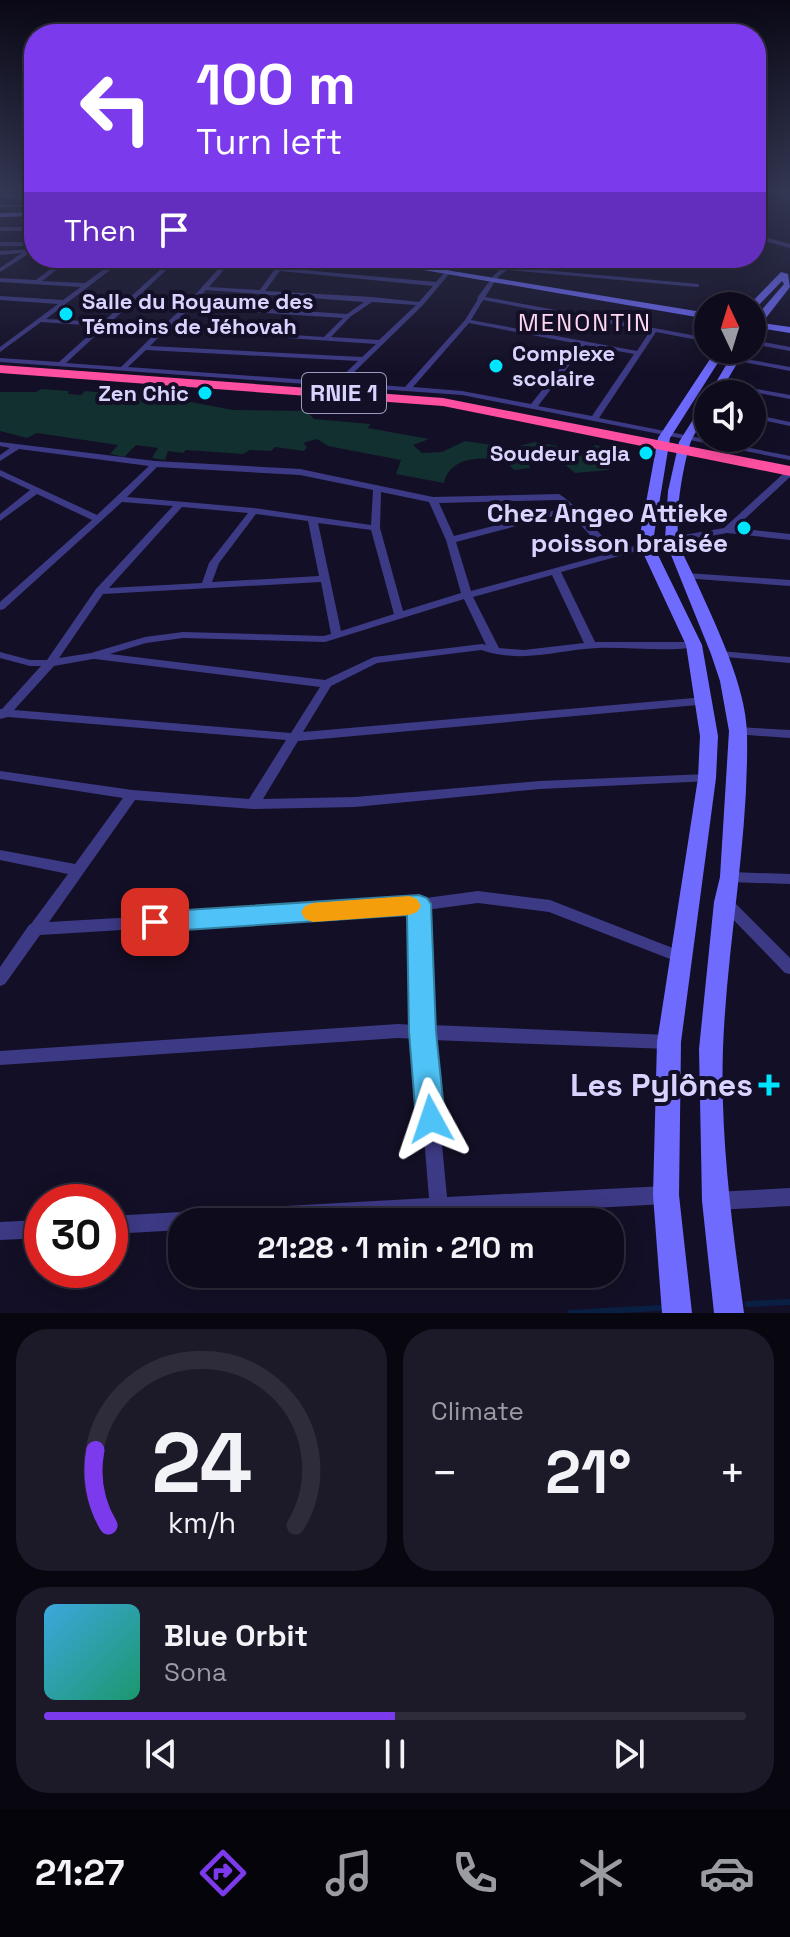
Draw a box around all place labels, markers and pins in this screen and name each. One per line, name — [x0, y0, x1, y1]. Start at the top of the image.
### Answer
place label: Salle du Royaume des Témoins de Jéhovah — [82, 287, 313, 340]
marker: Salle du Royaume des Témoins de Jéhovah — [57, 305, 75, 323]
place label: Complexe scolaire — [512, 339, 615, 392]
marker: Complexe scolaire — [487, 357, 505, 375]
place label: Zen Chic — [98, 379, 189, 407]
marker: Zen Chic — [196, 384, 214, 402]
place label: Soudeur agla — [490, 439, 630, 467]
marker: Soudeur agla — [637, 444, 655, 462]
place label: Chez Angeo Attieke poisson braisée — [487, 496, 728, 560]
marker: Chez Angeo Attieke poisson braisée — [735, 519, 753, 537]
pin — [121, 888, 189, 956]
place label: Les Pylônes — [570, 1065, 753, 1105]
marker: Les Pylônes — [760, 1076, 778, 1094]

